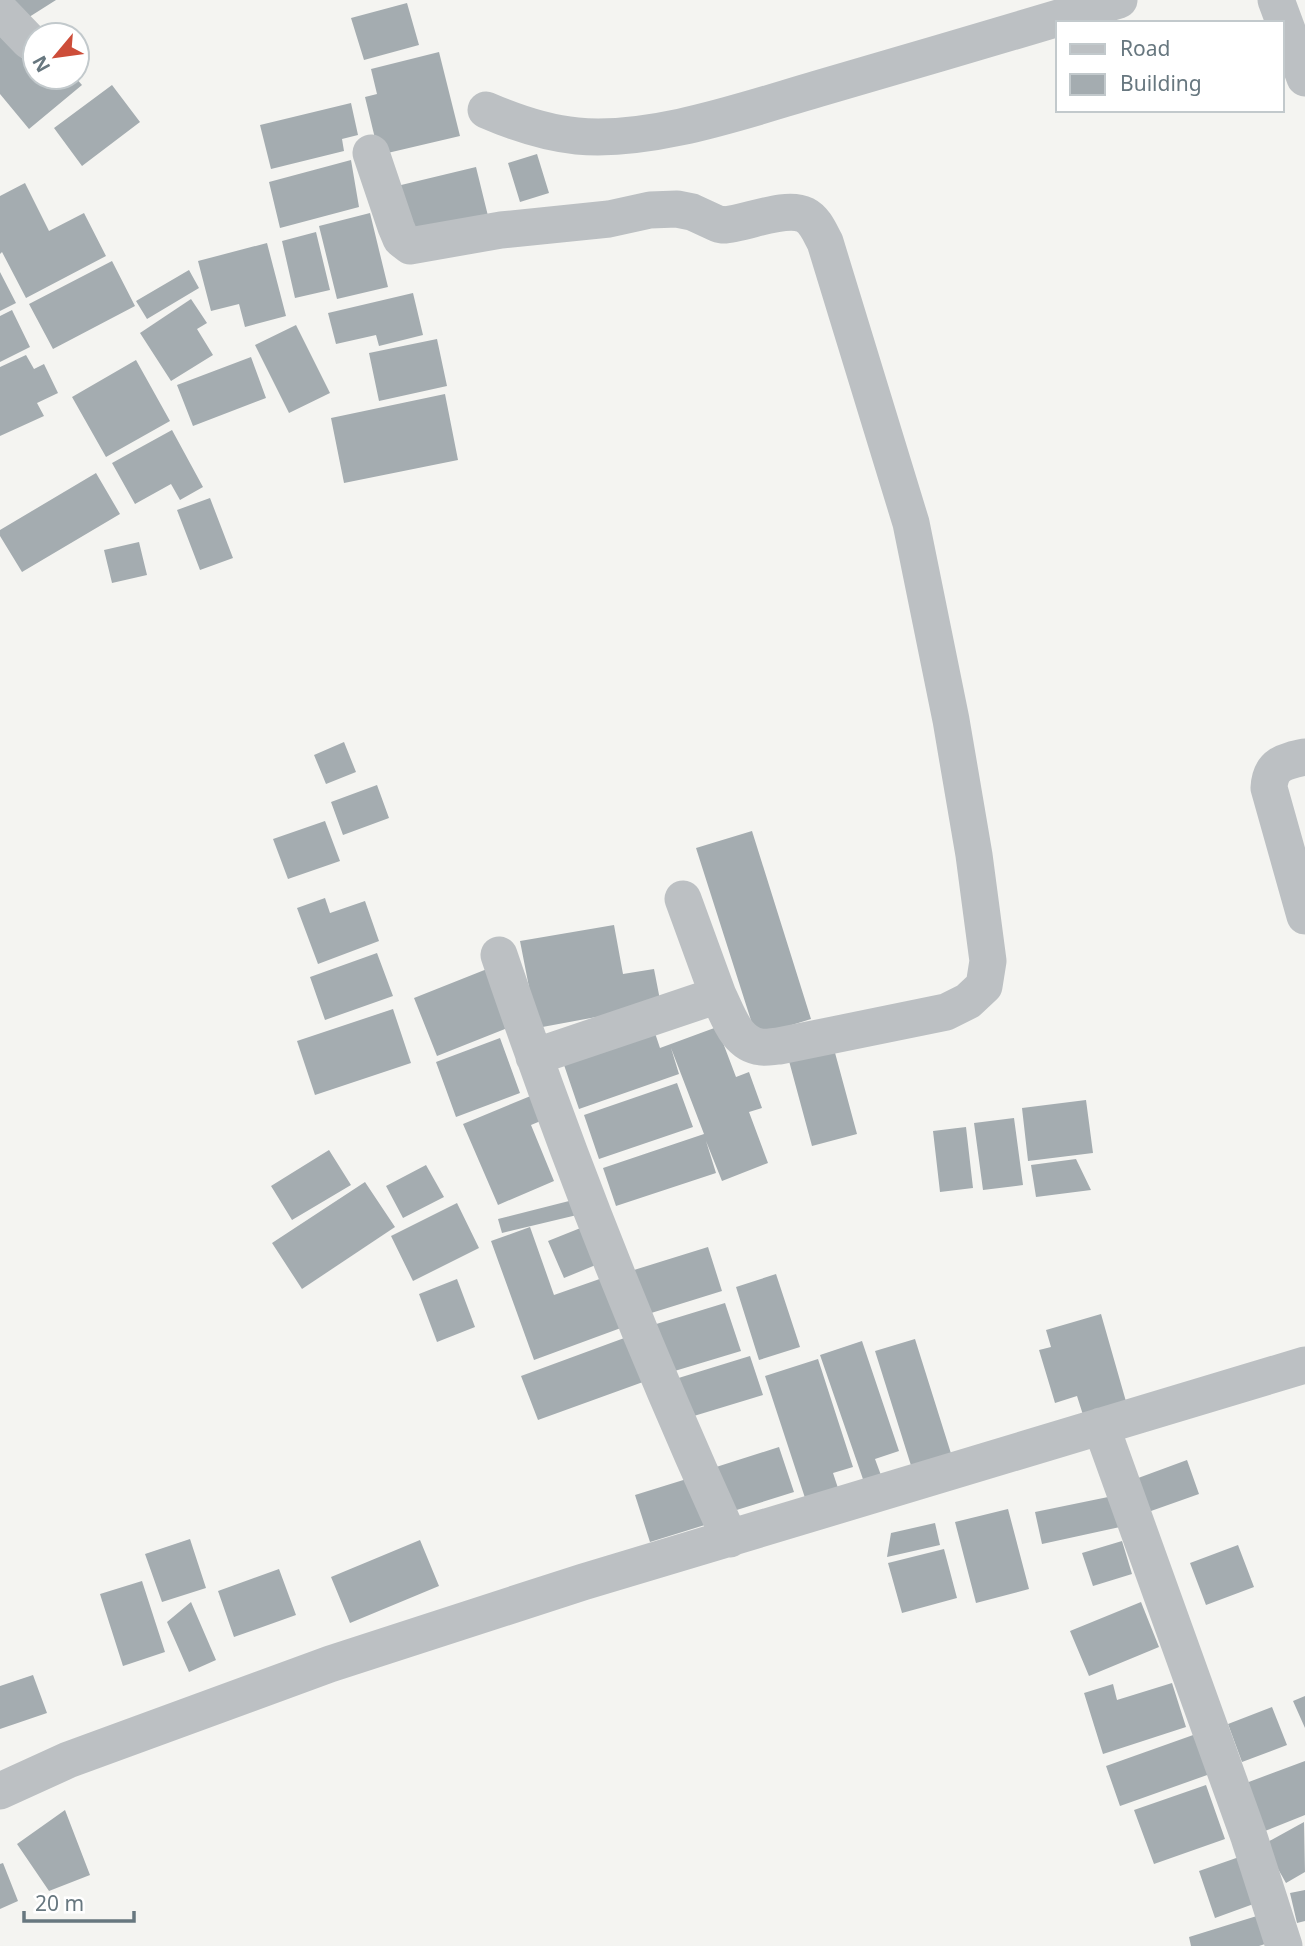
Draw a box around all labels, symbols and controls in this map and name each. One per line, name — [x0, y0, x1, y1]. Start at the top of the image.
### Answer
north arrow — [21, 21, 91, 91]
legend — [1056, 21, 1284, 112]
text: Road — [1120, 34, 1170, 62]
text: N — [26, 51, 56, 77]
text: Building — [1120, 69, 1202, 97]
scale bar — [24, 1880, 135, 1924]
text: 20 m — [35, 1889, 84, 1917]

